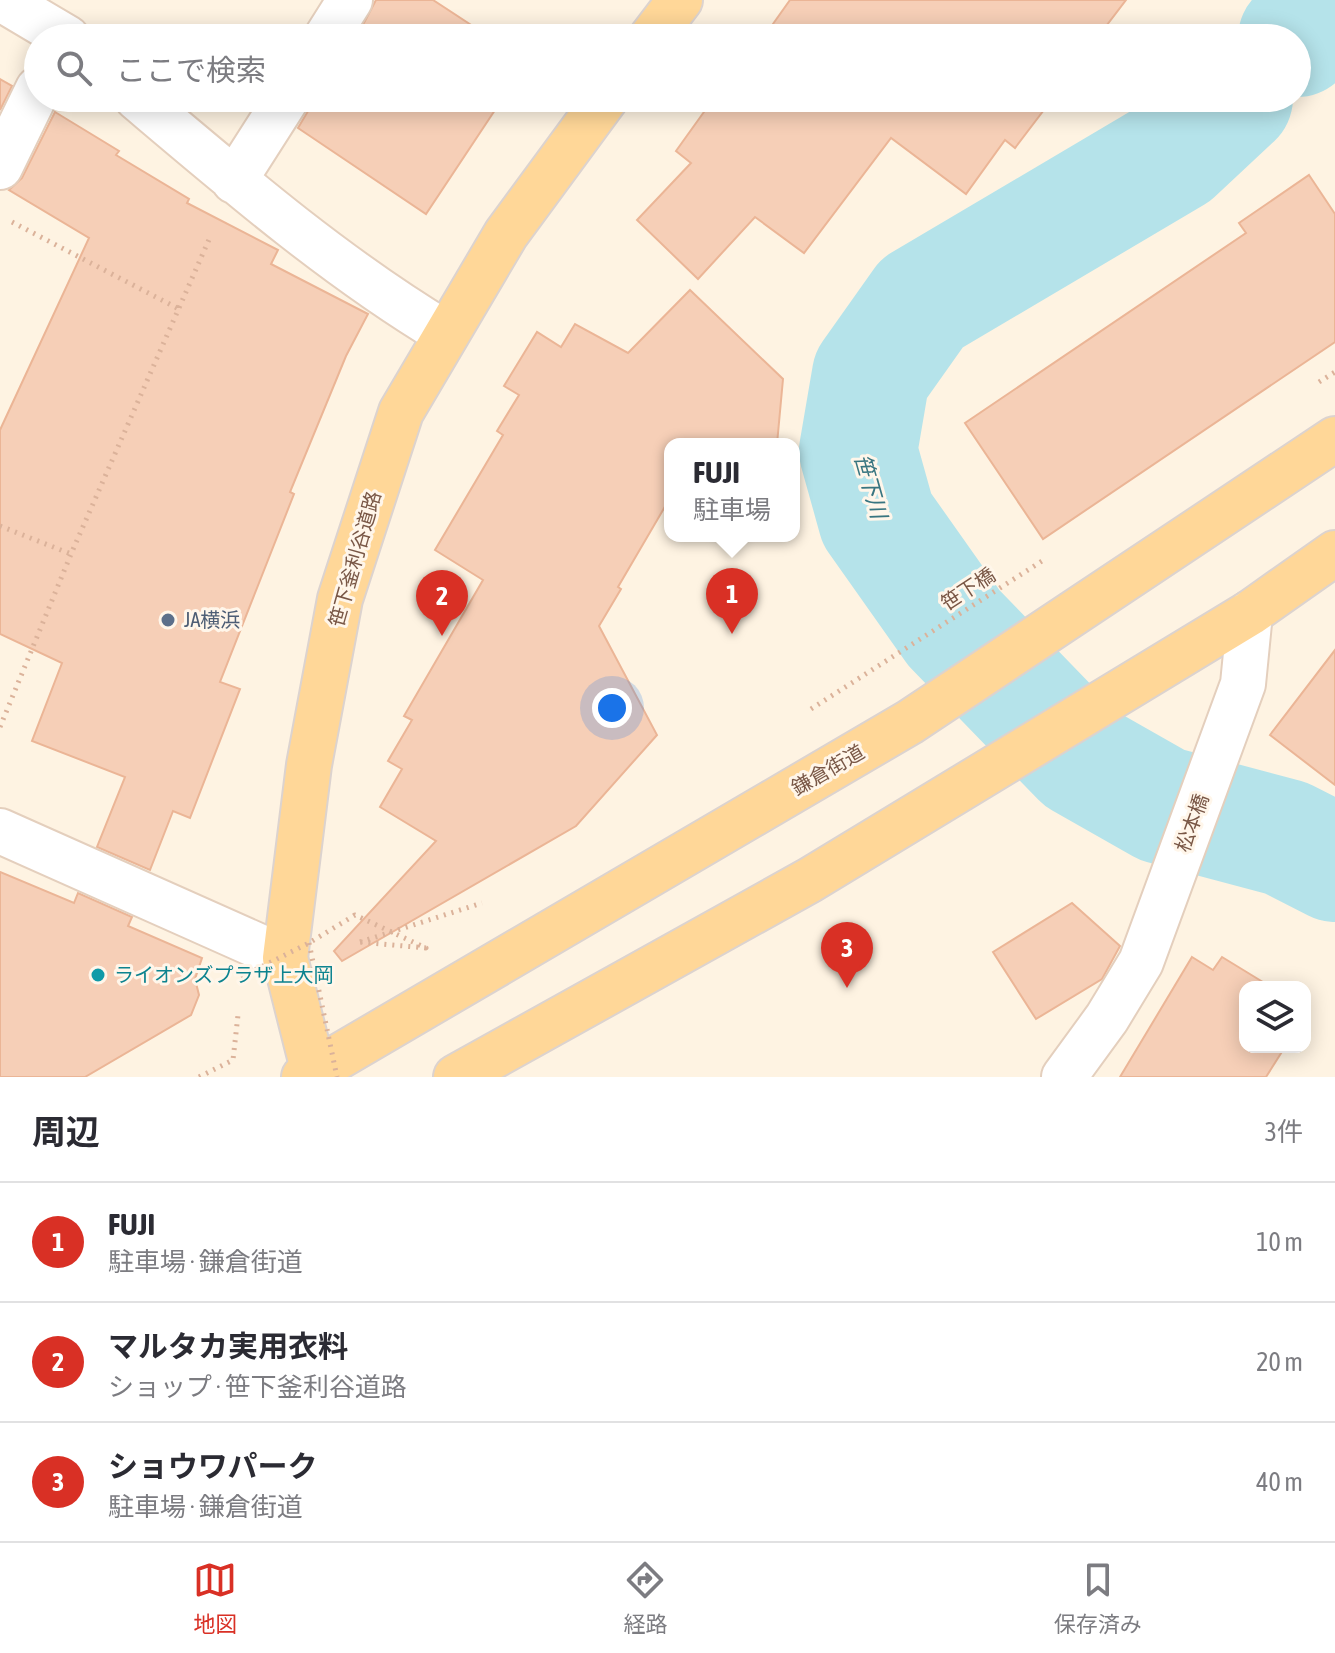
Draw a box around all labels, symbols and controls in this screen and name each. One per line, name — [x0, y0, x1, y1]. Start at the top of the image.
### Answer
search box — [24, 24, 1311, 112]
icon: search — [52, 46, 96, 90]
text: ここで検索 — [116, 53, 266, 87]
popup — [664, 438, 800, 542]
water label: 笹下川 — [849, 451, 893, 523]
text: FUJI — [693, 455, 740, 489]
street label: 笹下釜利谷道路 — [324, 488, 385, 629]
text: 駐車場 — [693, 495, 771, 525]
street label: 笹下橋 — [936, 563, 999, 615]
pin: 1 — [706, 568, 758, 634]
pin: 2 — [416, 570, 468, 636]
place label: JA横浜 — [184, 608, 240, 631]
marker: JA横浜 — [159, 611, 177, 629]
your location — [592, 688, 632, 728]
street label: 鎌倉街道 — [787, 740, 868, 800]
street label: 松本橋 — [1170, 791, 1213, 855]
pin: 3 — [821, 922, 873, 988]
place label: ライオンズプラザ上大岡 — [114, 963, 334, 986]
marker: ライオンズプラザ上大岡 — [89, 966, 107, 984]
map controls — [1239, 981, 1311, 1053]
button: layers — [1239, 981, 1311, 1053]
text: 周辺 — [32, 1112, 100, 1151]
text: 3件 — [1265, 1117, 1303, 1147]
text: FUJI — [108, 1207, 155, 1241]
text: 1 — [52, 1227, 64, 1257]
text: 10 m — [1256, 1227, 1303, 1257]
text: 駐車場 · 鎌倉街道 — [108, 1247, 303, 1277]
text: マルタカ実用衣料 — [108, 1329, 348, 1363]
text: 2 — [52, 1347, 64, 1377]
text: 20 m — [1256, 1347, 1303, 1377]
text: ショップ · 笹下釜利谷道路 — [108, 1372, 407, 1402]
text: ショウワパーク — [108, 1449, 317, 1483]
text: 3 — [52, 1467, 64, 1497]
text: 40 m — [1256, 1467, 1303, 1497]
text: 駐車場 · 鎌倉街道 — [108, 1492, 303, 1522]
tab: 地図 — [193, 1558, 237, 1638]
tab: 経路 — [623, 1558, 668, 1638]
tab: 保存済み — [1054, 1558, 1142, 1638]

